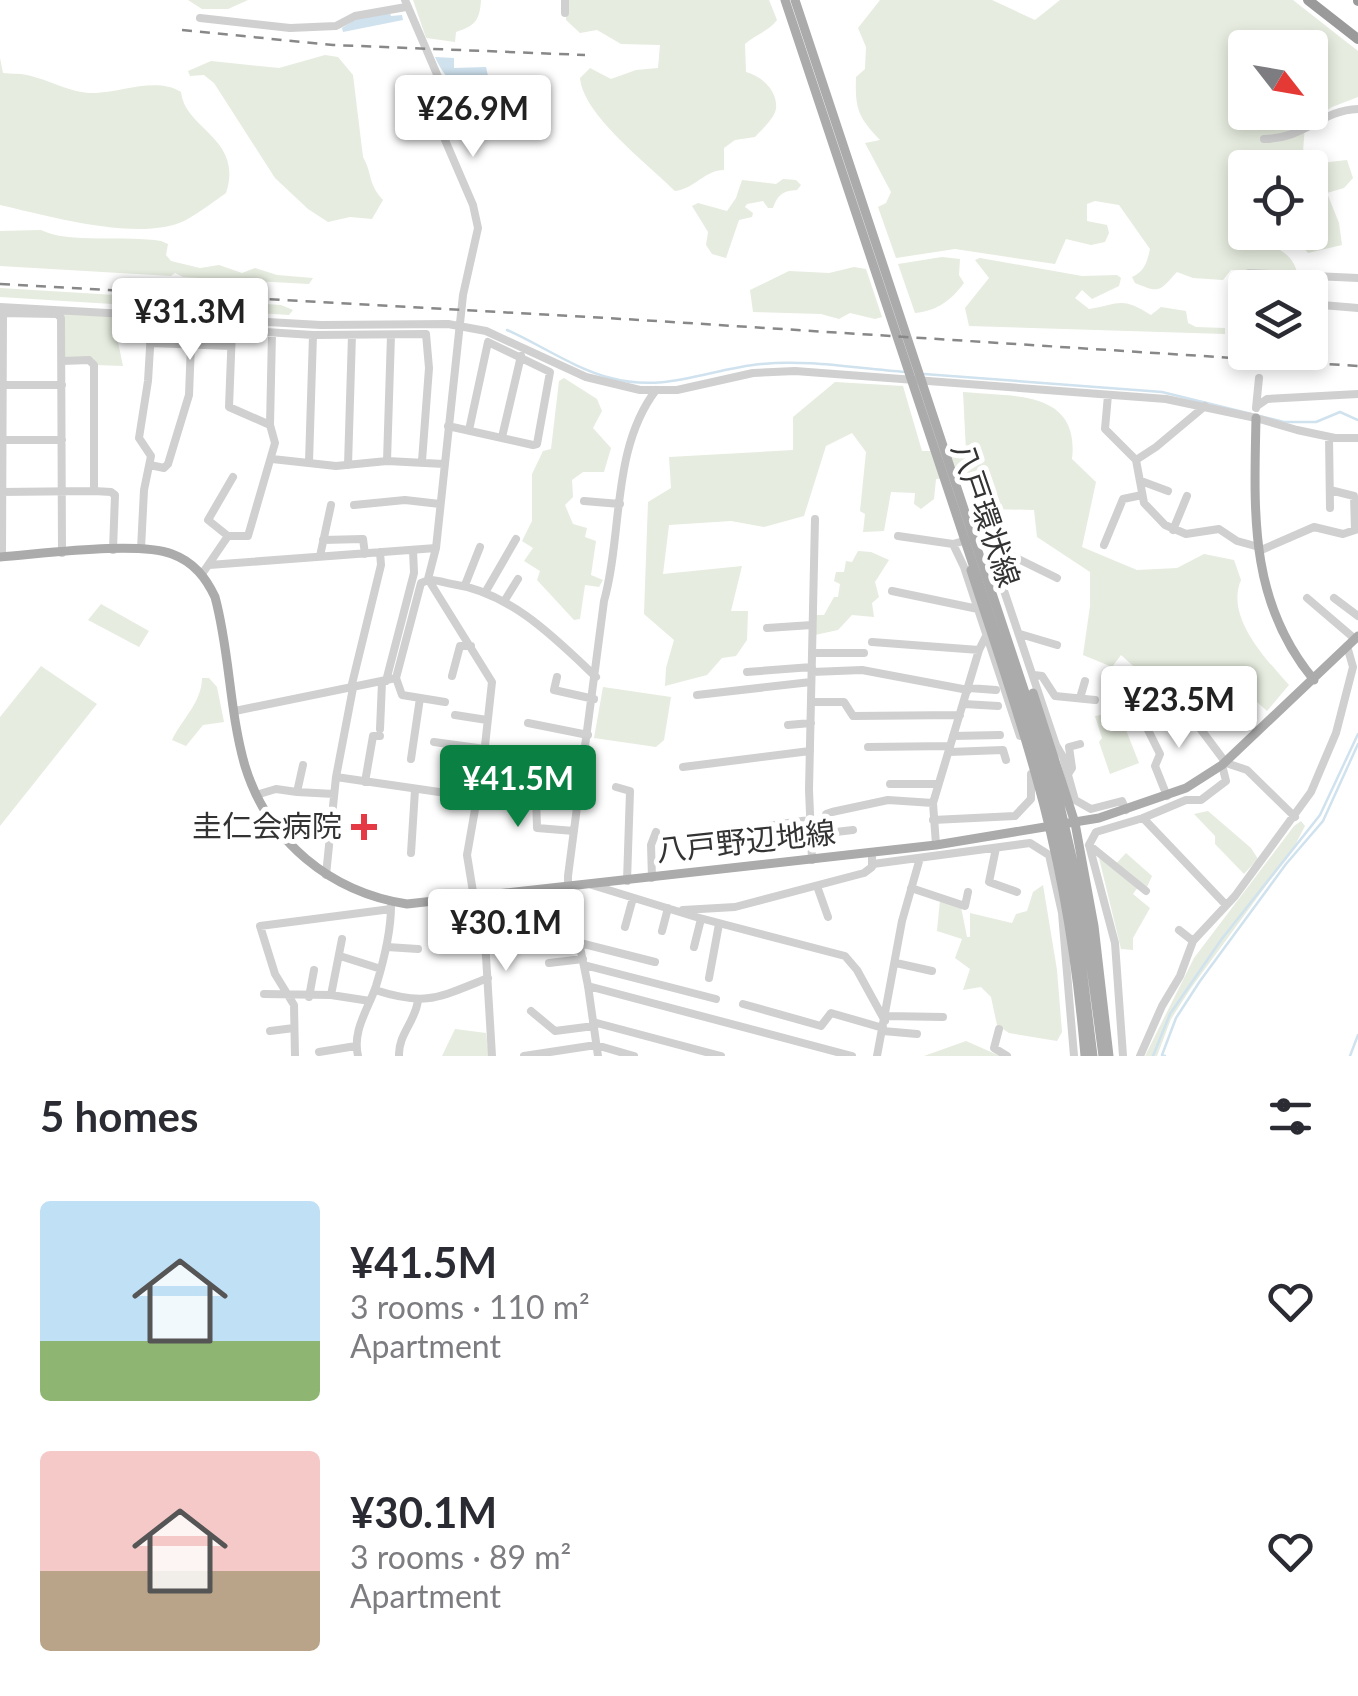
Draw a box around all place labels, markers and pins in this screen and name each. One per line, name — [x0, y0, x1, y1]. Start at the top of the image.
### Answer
pin: ¥26.9M — [392, 75, 554, 160]
pin: ¥31.3M — [109, 278, 271, 363]
pin: ¥23.5M — [1098, 666, 1260, 751]
pin: ¥41.5M — [437, 745, 599, 830]
place label: 圭仁会病院 — [192, 807, 342, 843]
marker: 圭仁会病院 — [351, 814, 377, 840]
pin: ¥30.1M — [425, 889, 587, 974]

